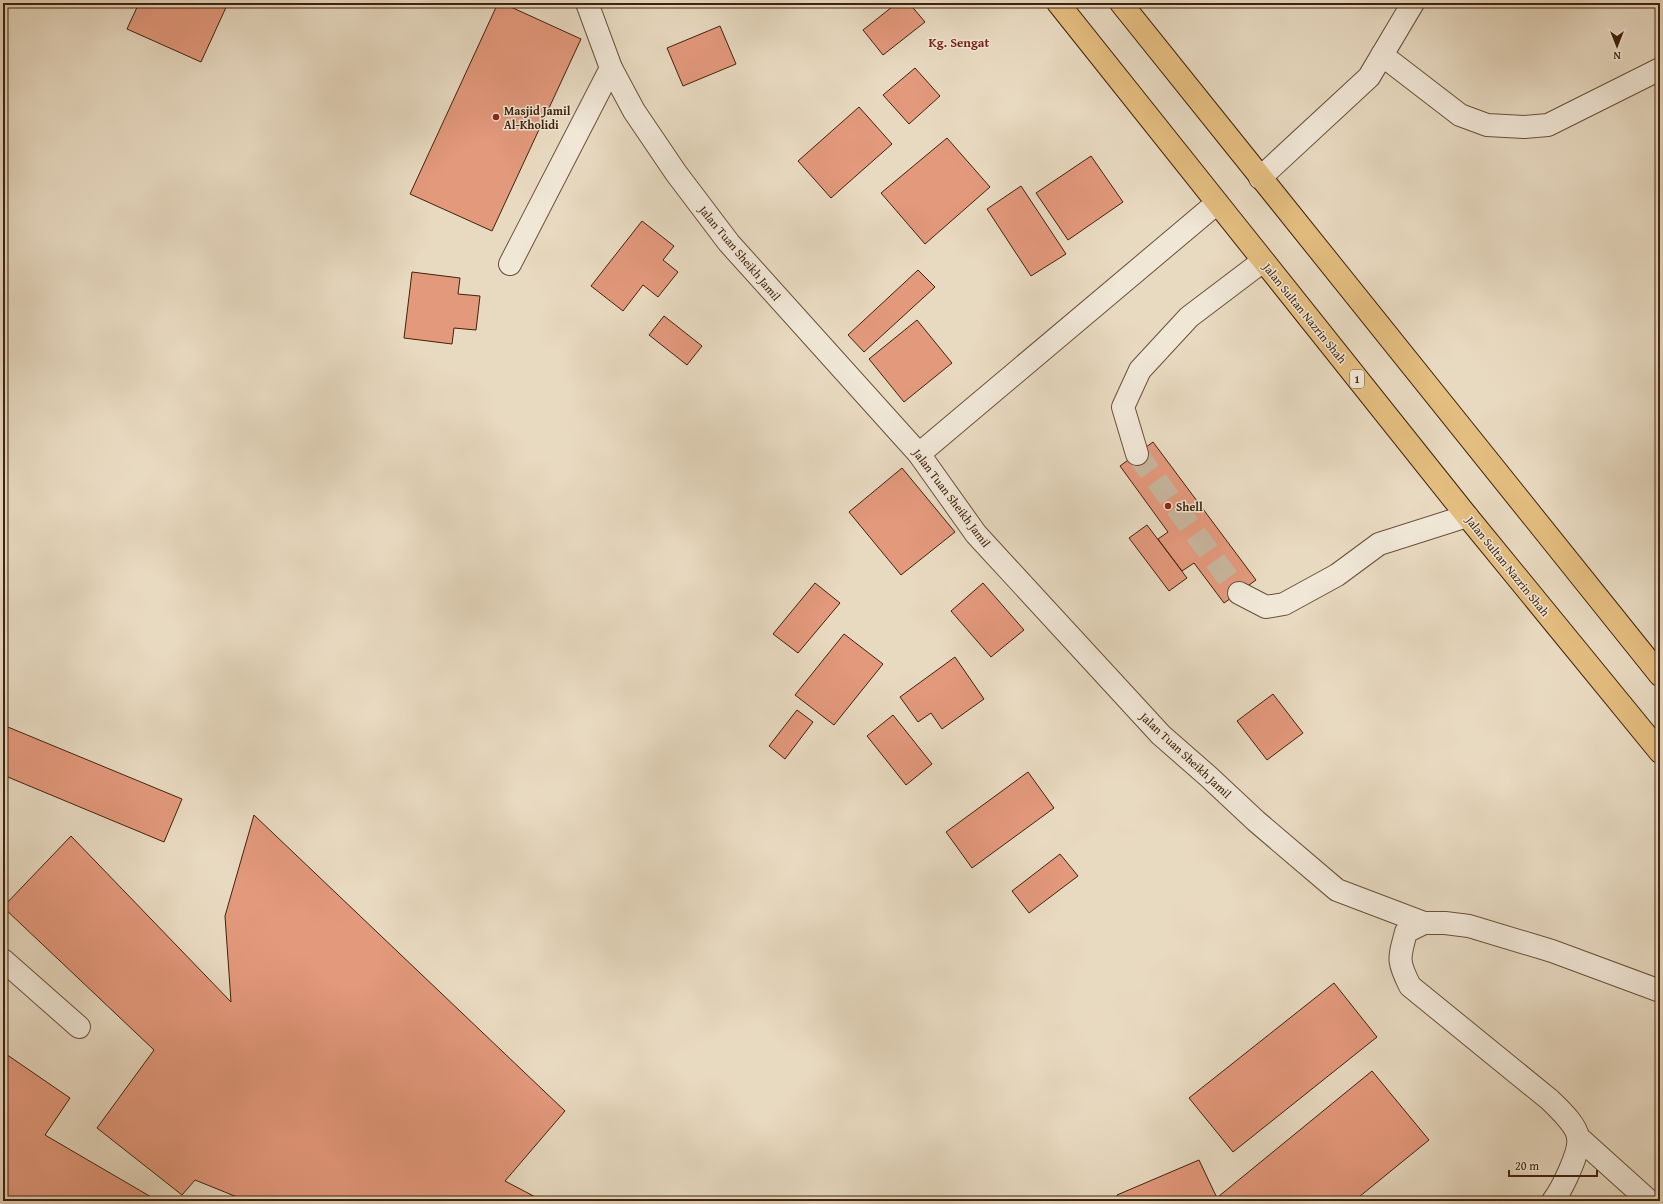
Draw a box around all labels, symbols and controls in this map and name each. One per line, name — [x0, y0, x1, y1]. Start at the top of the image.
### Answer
north arrow — [1597, 26, 1637, 66]
district label: Kg. Sengat — [929, 33, 990, 52]
text: N — [1613, 48, 1621, 64]
place label: Masjid Jamil Al-Kholidi — [504, 102, 571, 133]
marker: Masjid Jamil Al-Kholidi — [491, 112, 501, 122]
street label: Jalan Tuan Sheikh Jamil — [694, 200, 785, 305]
street label: Jalan Sultan Nazrin Shah — [1258, 258, 1351, 367]
road number: 1 — [1350, 370, 1364, 388]
street label: Jalan Tuan Sheikh Jamil — [908, 444, 995, 551]
place label: Shell — [1176, 498, 1203, 515]
marker: Shell — [1163, 501, 1173, 511]
street label: Jalan Sultan Nazrin Shah — [1461, 511, 1554, 620]
street label: Jalan Tuan Sheikh Jamil — [1135, 707, 1236, 802]
scale bar — [1509, 1152, 1597, 1178]
text: 20 m — [1515, 1157, 1539, 1174]

